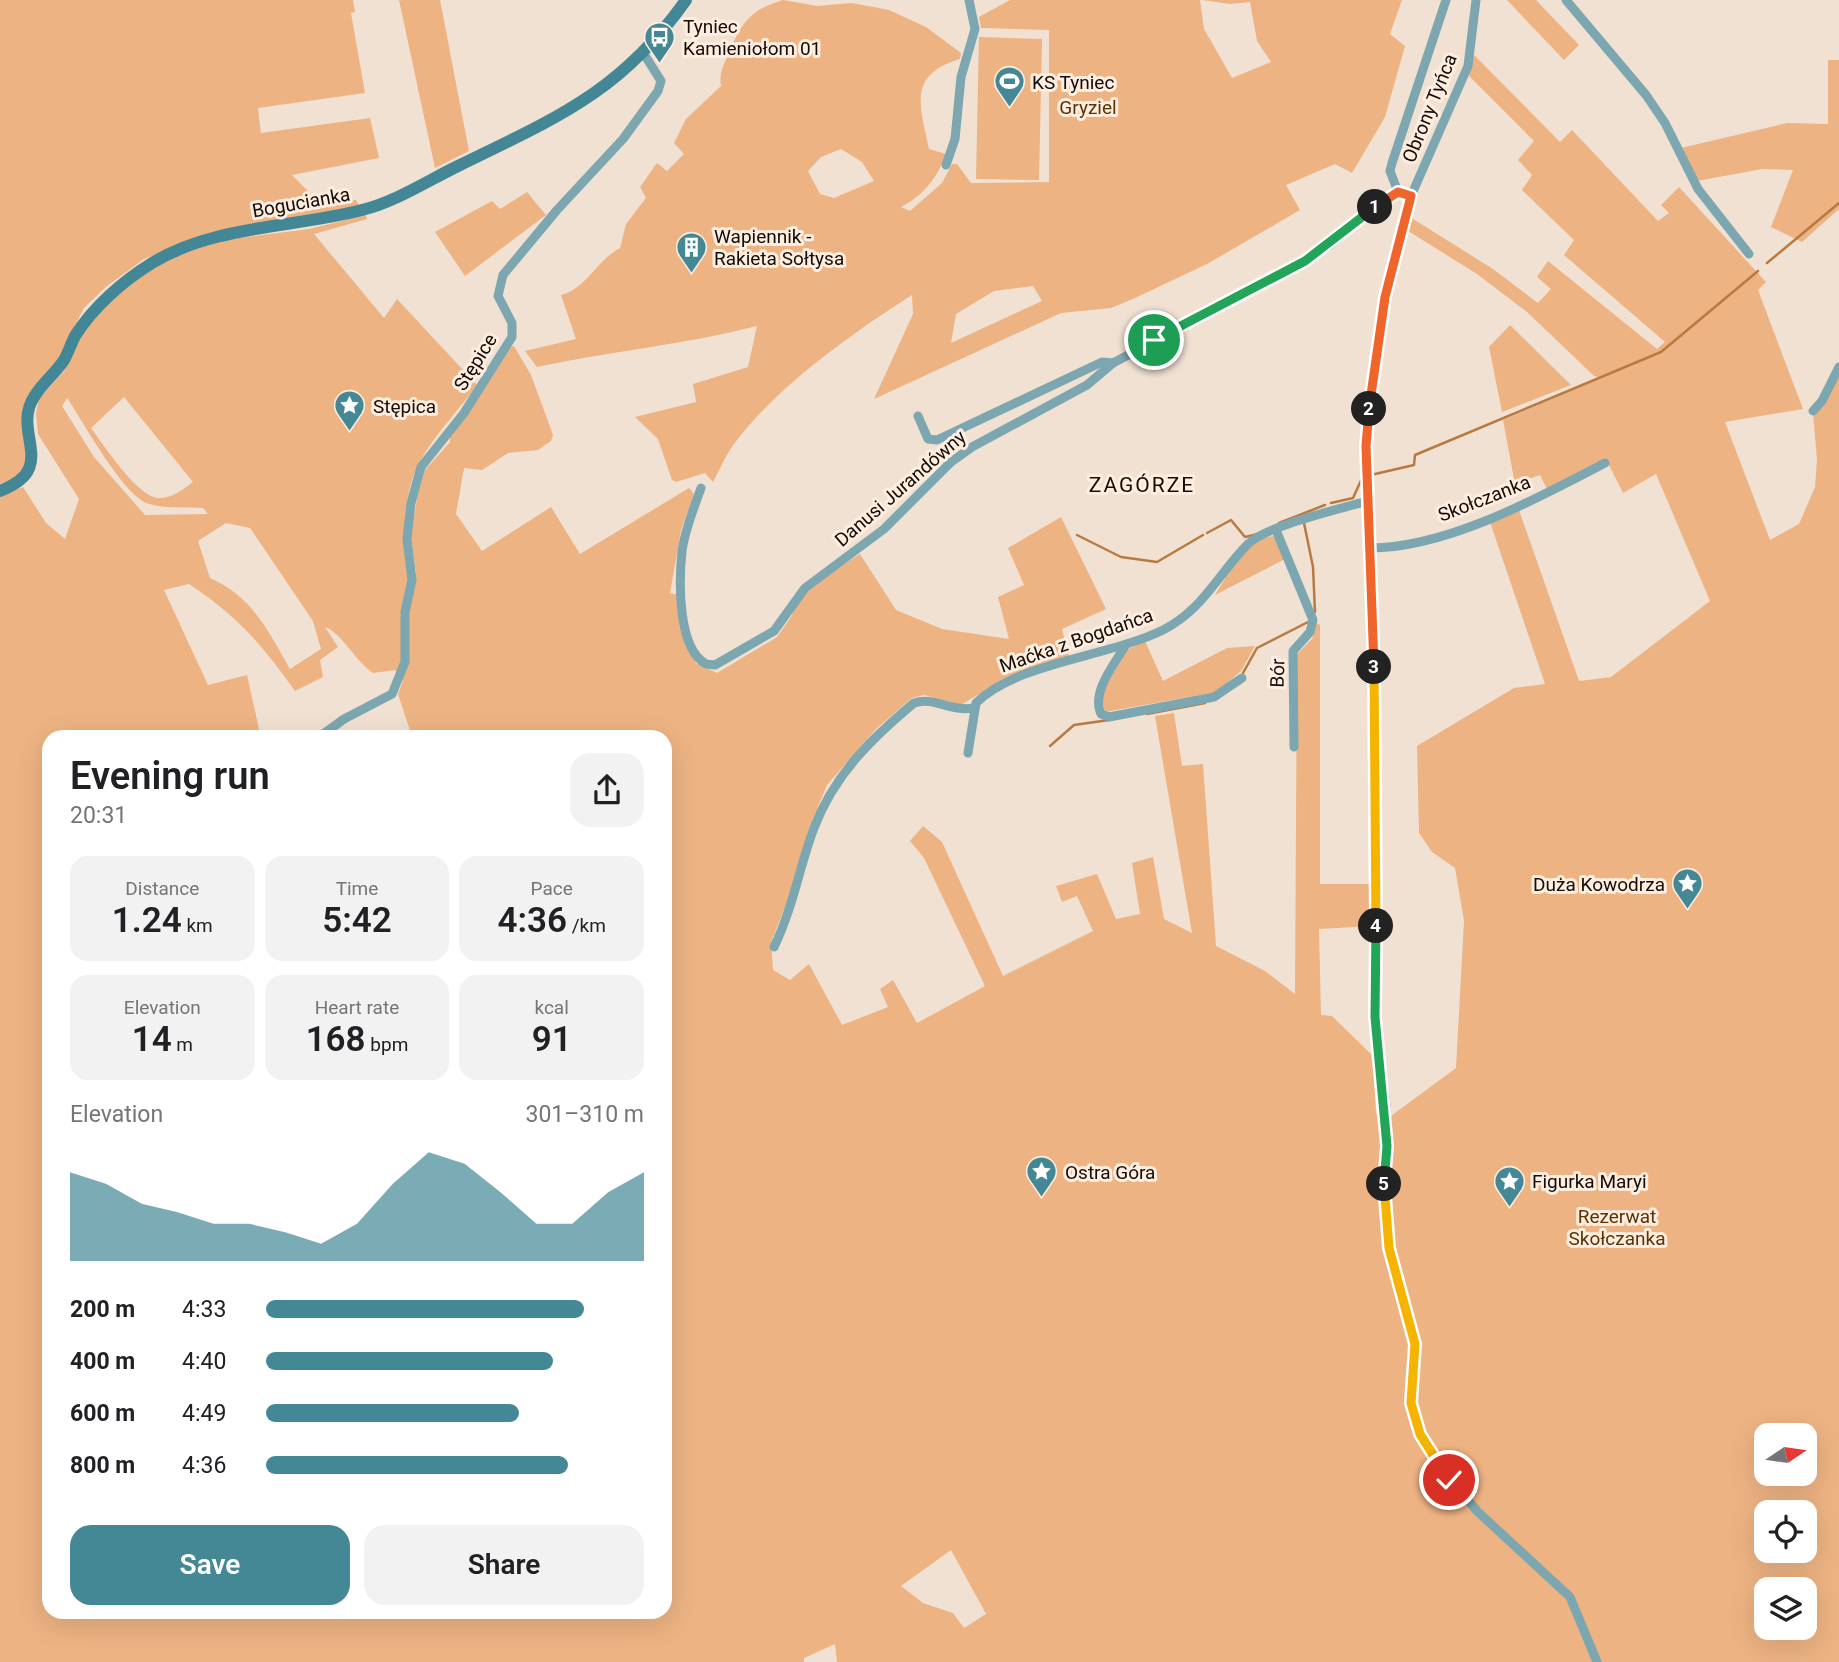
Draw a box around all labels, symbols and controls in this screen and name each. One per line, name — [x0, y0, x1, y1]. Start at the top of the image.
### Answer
place label: Tyniec Kamieniołom 01 — [683, 15, 821, 60]
bus stop icon: Tyniec Kamieniołom 01 — [643, 20, 677, 64]
street label: Obrony Tyńca — [1397, 51, 1462, 166]
sports icon: KS Tyniec — [992, 65, 1026, 109]
place label: KS Tyniec — [1032, 71, 1114, 94]
park label: Gryziel — [1059, 96, 1117, 119]
street label: Bogucianka — [250, 183, 352, 222]
pin: 1 — [1358, 190, 1392, 224]
text: 1 — [1369, 195, 1380, 218]
place label: Wapiennik - Rakieta Sołtysa — [714, 225, 844, 270]
building icon: Wapiennik - Rakieta Sołtysa — [674, 230, 708, 274]
pin — [1124, 310, 1184, 370]
icon: arrive — [1135, 321, 1173, 359]
street label: Stępice — [449, 330, 502, 395]
place icon: Stępica — [333, 389, 367, 433]
pin: 2 — [1352, 392, 1386, 426]
place label: Stępica — [373, 395, 436, 418]
text: 2 — [1363, 397, 1374, 420]
street label: Danusi Jurandówny — [830, 425, 971, 552]
street label: Skołczanka — [1435, 470, 1534, 527]
district label: ZAGÓRZE — [1089, 473, 1195, 497]
street label: Maćka z Bogdańca — [996, 603, 1156, 678]
pin: 3 — [1356, 650, 1392, 684]
text: 3 — [1368, 655, 1379, 678]
street label: Bór — [1265, 658, 1290, 688]
button: share — [570, 753, 644, 827]
text: Evening run — [70, 754, 270, 798]
text: 20:31 — [70, 802, 127, 829]
place icon: Duża Kowodrza — [1671, 867, 1705, 911]
place label: Duża Kowodrza — [1533, 873, 1665, 896]
text: Distance — [125, 877, 199, 900]
text: Time — [336, 877, 378, 900]
text: Pace — [531, 877, 573, 900]
text: 1.24 — [112, 900, 182, 941]
text: 5:42 — [322, 900, 392, 941]
text: 4:36 — [497, 900, 567, 941]
pin: 4 — [1358, 908, 1394, 944]
text: km — [182, 914, 213, 937]
text: /km — [567, 914, 606, 937]
text: 4 — [1370, 914, 1381, 937]
text: Elevation — [124, 996, 201, 1019]
text: Heart rate — [315, 996, 399, 1019]
text: kcal — [534, 996, 569, 1019]
text: 14 — [132, 1019, 172, 1060]
text: 168 — [306, 1019, 366, 1060]
text: 91 — [532, 1019, 572, 1060]
text: m — [172, 1033, 193, 1056]
text: bpm — [366, 1033, 408, 1056]
text: Elevation — [70, 1101, 163, 1128]
text: 301–310 m — [525, 1101, 644, 1128]
place icon: Ostra Góra — [1025, 1155, 1059, 1199]
place label: Ostra Góra — [1065, 1161, 1155, 1184]
place icon: Figurka Maryi — [1492, 1164, 1526, 1208]
pin: 5 — [1366, 1166, 1402, 1202]
place label: Figurka Maryi — [1532, 1170, 1647, 1193]
text: 5 — [1378, 1172, 1389, 1195]
park label: Rezerwat Skołczanka — [1568, 1205, 1666, 1250]
text: 200 m — [70, 1296, 135, 1323]
text: 4:33 — [182, 1296, 226, 1323]
text: 400 m — [70, 1348, 135, 1375]
text: 4:40 — [182, 1348, 226, 1375]
text: 600 m — [70, 1400, 135, 1427]
text: 4:49 — [182, 1400, 226, 1427]
north arrow — [1754, 1423, 1816, 1486]
map controls — [1754, 1423, 1817, 1640]
pin — [1419, 1450, 1479, 1510]
text: 800 m — [70, 1452, 135, 1479]
text: 4:36 — [182, 1452, 226, 1479]
icon: check — [1430, 1461, 1468, 1499]
button: locate — [1754, 1500, 1817, 1563]
button: Save — [70, 1525, 350, 1605]
button: Share — [364, 1525, 644, 1605]
button: layers — [1754, 1577, 1817, 1640]

